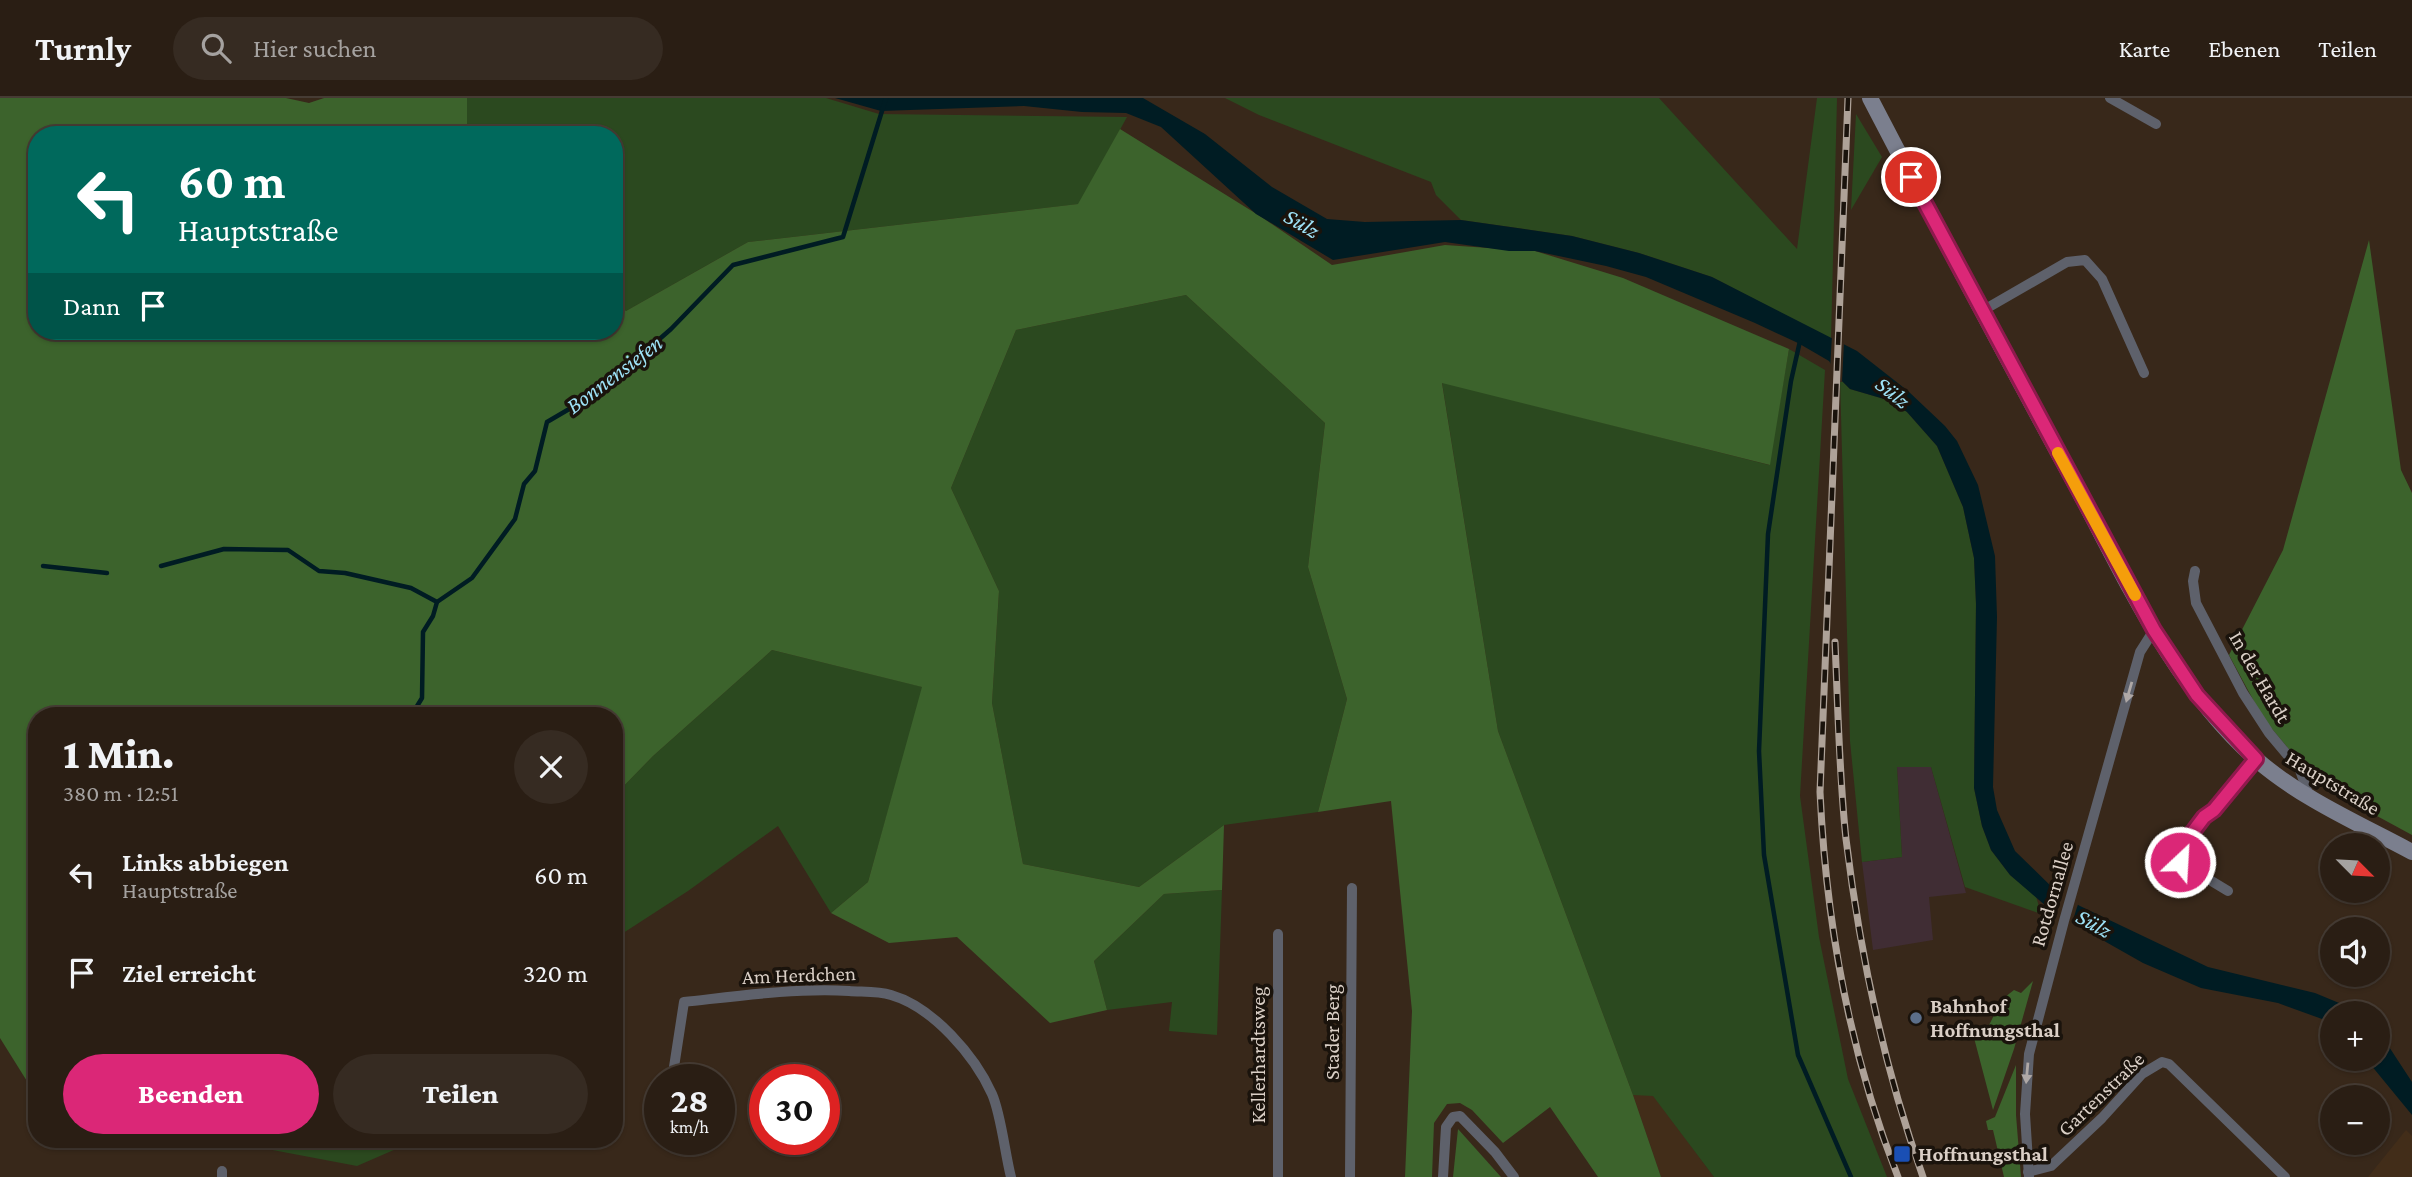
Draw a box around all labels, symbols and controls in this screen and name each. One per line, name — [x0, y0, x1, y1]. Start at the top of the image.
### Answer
search box — [173, 17, 663, 80]
icon: search — [197, 29, 235, 67]
text: Turnly — [35, 30, 131, 67]
text: Hier suchen — [253, 34, 377, 63]
text: Karte — [2119, 35, 2170, 62]
text: Ebenen — [2208, 35, 2280, 62]
text: Teilen — [2318, 35, 2377, 62]
pin — [1881, 147, 1941, 207]
icon: left — [63, 154, 154, 245]
text: 60 m — [178, 154, 285, 209]
icon: arrive — [1892, 158, 1930, 196]
water label: Sülz — [1280, 203, 1325, 244]
text: Hauptstraße — [178, 212, 338, 248]
icon: arrive — [134, 287, 172, 325]
text: Dann — [63, 292, 120, 321]
water label: Bonnensiefen — [561, 329, 667, 419]
water label: Sülz — [1871, 371, 1916, 414]
street label: In der Hardt — [2224, 627, 2296, 728]
one-way arrow — [2123, 682, 2134, 704]
text: 1 Min. — [63, 730, 175, 777]
button: close — [514, 730, 588, 804]
street label: Hauptstraße — [2282, 746, 2384, 820]
text: 380 m · 12:51 — [63, 780, 178, 806]
position arrow — [2143, 825, 2217, 899]
north arrow — [2320, 833, 2390, 903]
map controls — [2320, 833, 2390, 1155]
street label: Rotdornallee — [2026, 839, 2078, 949]
text: Links abbiegen — [122, 848, 289, 877]
icon: left — [63, 856, 101, 894]
text: 60 m — [534, 861, 588, 890]
text: Hauptstraße — [122, 877, 237, 903]
water label: Sülz — [2072, 903, 2116, 943]
button: sound — [2320, 917, 2390, 987]
icon: arrive — [63, 954, 101, 992]
text: Ziel erreicht — [122, 959, 256, 988]
text: 320 m — [523, 959, 588, 988]
street label: Am Herdchen — [741, 961, 857, 989]
street label: Stader Berg — [1320, 984, 1344, 1080]
street label: Kellerhardtsweg — [1246, 986, 1270, 1124]
place label: Bahnhof Hoffnungsthal — [1930, 994, 2060, 1042]
button: + — [2320, 1001, 2390, 1071]
marker: Bahnhof Hoffnungsthal — [1908, 1010, 1924, 1026]
street label: Gartenstraße — [2053, 1047, 2149, 1141]
button: Beenden — [63, 1054, 319, 1134]
button: Teilen — [333, 1054, 588, 1134]
one-way arrow — [2021, 1062, 2032, 1084]
speed limit sign: 30 — [749, 1064, 840, 1155]
text: 28 — [670, 1081, 709, 1120]
button: − — [2320, 1085, 2390, 1155]
text: km/h — [670, 1117, 709, 1137]
place label: Hoffnungsthal — [1918, 1142, 2048, 1166]
marker: Hoffnungsthal — [1892, 1144, 1912, 1164]

